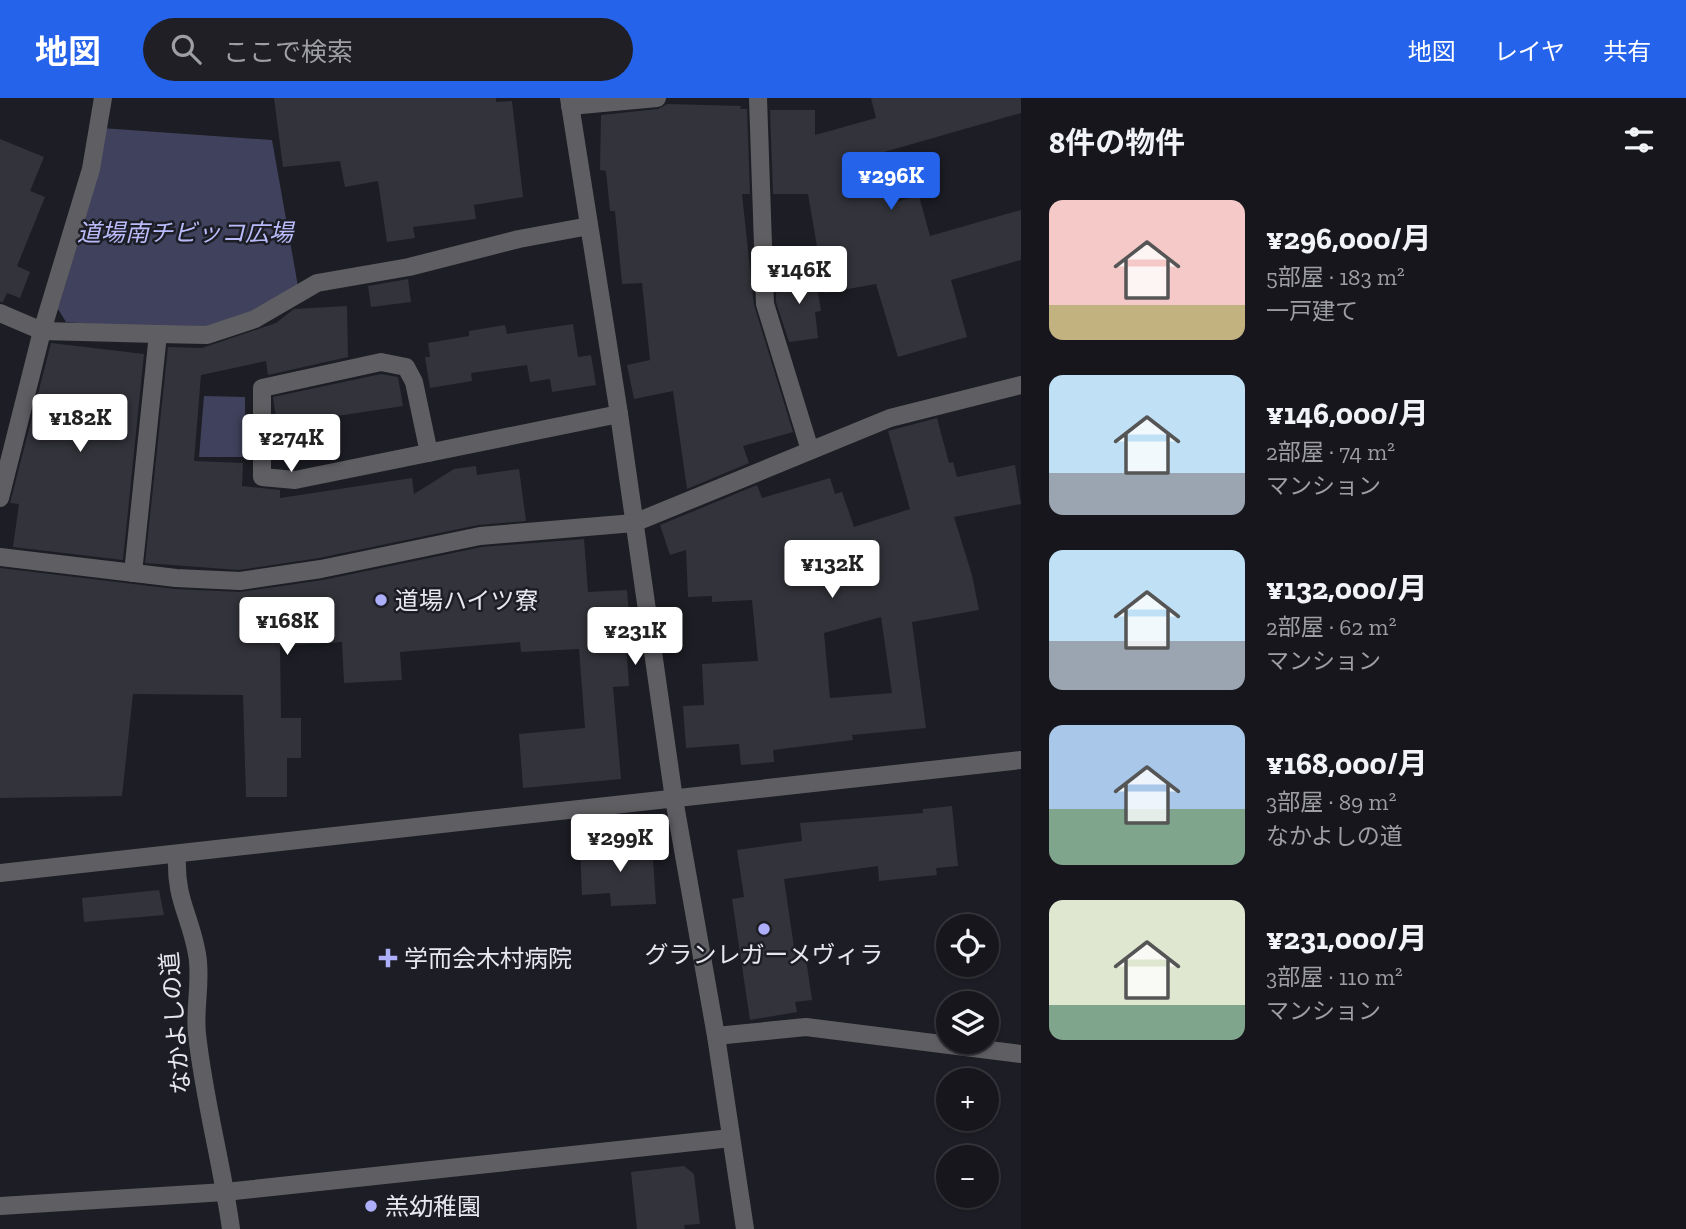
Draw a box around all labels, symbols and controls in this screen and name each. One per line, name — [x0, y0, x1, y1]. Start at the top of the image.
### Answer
search box — [143, 18, 633, 81]
icon: search — [167, 30, 205, 68]
text: 地図 — [35, 32, 101, 71]
text: ここで検索 — [223, 36, 353, 68]
text: 地図 — [1408, 37, 1456, 66]
text: レイヤ — [1494, 37, 1565, 66]
text: 共有 — [1603, 37, 1651, 66]
icon: filters — [1620, 121, 1658, 159]
text: 8件の物件 — [1049, 125, 1185, 161]
pin: ¥296K — [842, 152, 940, 212]
text: ¥296K — [858, 161, 924, 189]
park label: 道場南チビッコ広場 — [77, 218, 296, 247]
text: ¥296,000/月 — [1266, 221, 1432, 257]
icon: home — [1105, 228, 1189, 312]
pin: ¥146K — [750, 246, 848, 306]
text: ¥146K — [767, 255, 831, 283]
text: 5部屋 · 183 m² — [1266, 263, 1405, 291]
text: 一戸建て — [1266, 297, 1358, 325]
pin: ¥182K — [31, 394, 129, 454]
text: ¥146,000/月 — [1266, 396, 1429, 432]
text: ¥182K — [48, 403, 112, 431]
icon: home — [1105, 403, 1189, 487]
pin: ¥274K — [242, 414, 340, 474]
text: ¥274K — [258, 423, 324, 451]
text: 2部屋 · 74 m² — [1266, 438, 1395, 466]
text: マンション — [1266, 472, 1381, 500]
pin: ¥132K — [783, 540, 881, 600]
text: ¥132K — [800, 549, 864, 577]
text: ¥132,000/月 — [1266, 571, 1428, 607]
icon: home — [1105, 578, 1189, 662]
place label: 道場ハイツ寮 — [395, 586, 539, 615]
marker: 道場ハイツ寮 — [373, 592, 389, 608]
pin: ¥168K — [238, 598, 336, 657]
text: ¥168K — [255, 606, 319, 634]
pin: ¥231K — [586, 608, 684, 667]
text: 2部屋 · 62 m² — [1266, 613, 1396, 641]
text: ¥231K — [603, 616, 667, 644]
text: マンション — [1266, 647, 1381, 675]
text: ¥168,000/月 — [1266, 746, 1428, 782]
icon: home — [1105, 753, 1189, 837]
text: 3部屋 · 89 m² — [1266, 788, 1396, 816]
pin: ¥299K — [571, 814, 669, 874]
text: なかよしの道 — [1266, 822, 1403, 850]
text: ¥299K — [587, 823, 653, 851]
map controls — [936, 914, 999, 1208]
button: locate — [936, 914, 999, 977]
marker: グランレガーメヴィラ — [756, 921, 772, 937]
text: ¥231,000/月 — [1266, 921, 1428, 957]
icon: home — [1105, 928, 1189, 1012]
place label: グランレガーメヴィラ — [644, 940, 884, 969]
place label: 学而会木村病院 — [404, 944, 572, 973]
marker: 学而会木村病院 — [378, 948, 398, 968]
street label: なかよしの道 — [154, 951, 196, 1095]
text: 3部屋 · 110 m² — [1266, 963, 1403, 991]
button: layers — [936, 991, 999, 1054]
text: マンション — [1266, 997, 1381, 1025]
button: + — [936, 1068, 999, 1131]
button: − — [936, 1145, 999, 1208]
place label: 羔幼稚園 — [385, 1192, 481, 1221]
marker: 羔幼稚園 — [363, 1198, 379, 1214]

